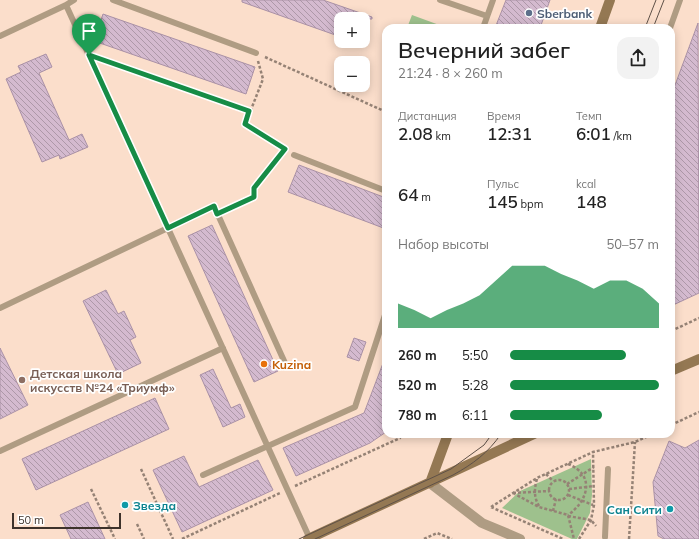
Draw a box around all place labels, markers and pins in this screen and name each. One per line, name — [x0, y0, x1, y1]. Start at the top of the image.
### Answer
place label: Sberbank — [537, 6, 593, 21]
marker: Sberbank — [524, 8, 534, 18]
pin — [72, 14, 106, 55]
place label: Kuzina — [272, 357, 311, 372]
marker: Kuzina — [259, 359, 269, 369]
place label: Детская школа искусств №24 «Триумф» — [30, 366, 175, 395]
marker: Детская школа искусств №24 «Триумф» — [17, 375, 27, 385]
place label: Звезда — [133, 498, 176, 513]
marker: Звезда — [120, 500, 130, 510]
place label: Сан Сити — [607, 502, 662, 517]
marker: Сан Сити — [665, 504, 675, 514]

